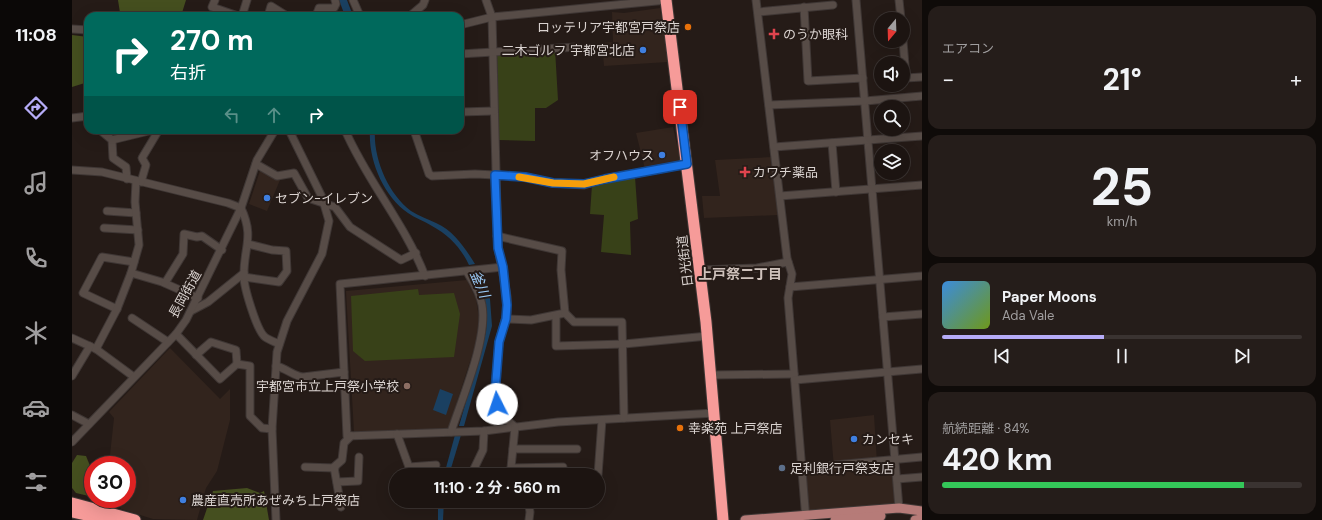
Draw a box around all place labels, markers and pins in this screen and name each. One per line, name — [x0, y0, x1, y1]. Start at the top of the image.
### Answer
place label: ロッテリア宇都宮戸祭店 — [537, 19, 680, 36]
marker: ロッテリア宇都宮戸祭店 — [683, 22, 693, 32]
place label: のうか眼科 — [783, 26, 848, 43]
marker: のうか眼科 — [768, 28, 780, 40]
place label: 二木ゴルフ 宇都宮北店 — [502, 42, 635, 59]
marker: 二木ゴルフ 宇都宮北店 — [638, 45, 648, 55]
pin — [663, 90, 697, 124]
place label: オフハウス — [589, 147, 654, 164]
marker: オフハウス — [657, 150, 667, 160]
place label: カワチ薬品 — [753, 164, 818, 181]
marker: カワチ薬品 — [740, 167, 750, 177]
place label: セブン-イレブン — [275, 190, 373, 207]
marker: セブン-イレブン — [262, 193, 272, 203]
place label: 宇都宮市立上戸祭小学校 — [256, 378, 399, 395]
marker: 宇都宮市立上戸祭小学校 — [402, 381, 412, 391]
place label: 幸楽苑 上戸祭店 — [688, 420, 782, 437]
marker: 幸楽苑 上戸祭店 — [675, 423, 685, 433]
place label: カンセキ — [862, 431, 914, 448]
marker: カンセキ — [849, 434, 859, 444]
place label: 足利銀行戸祭支店 — [790, 460, 894, 477]
marker: 足利銀行戸祭支店 — [777, 463, 787, 473]
place label: 農産直売所あぜみち上戸祭店 — [191, 492, 360, 509]
marker: 農産直売所あぜみち上戸祭店 — [178, 495, 188, 505]

